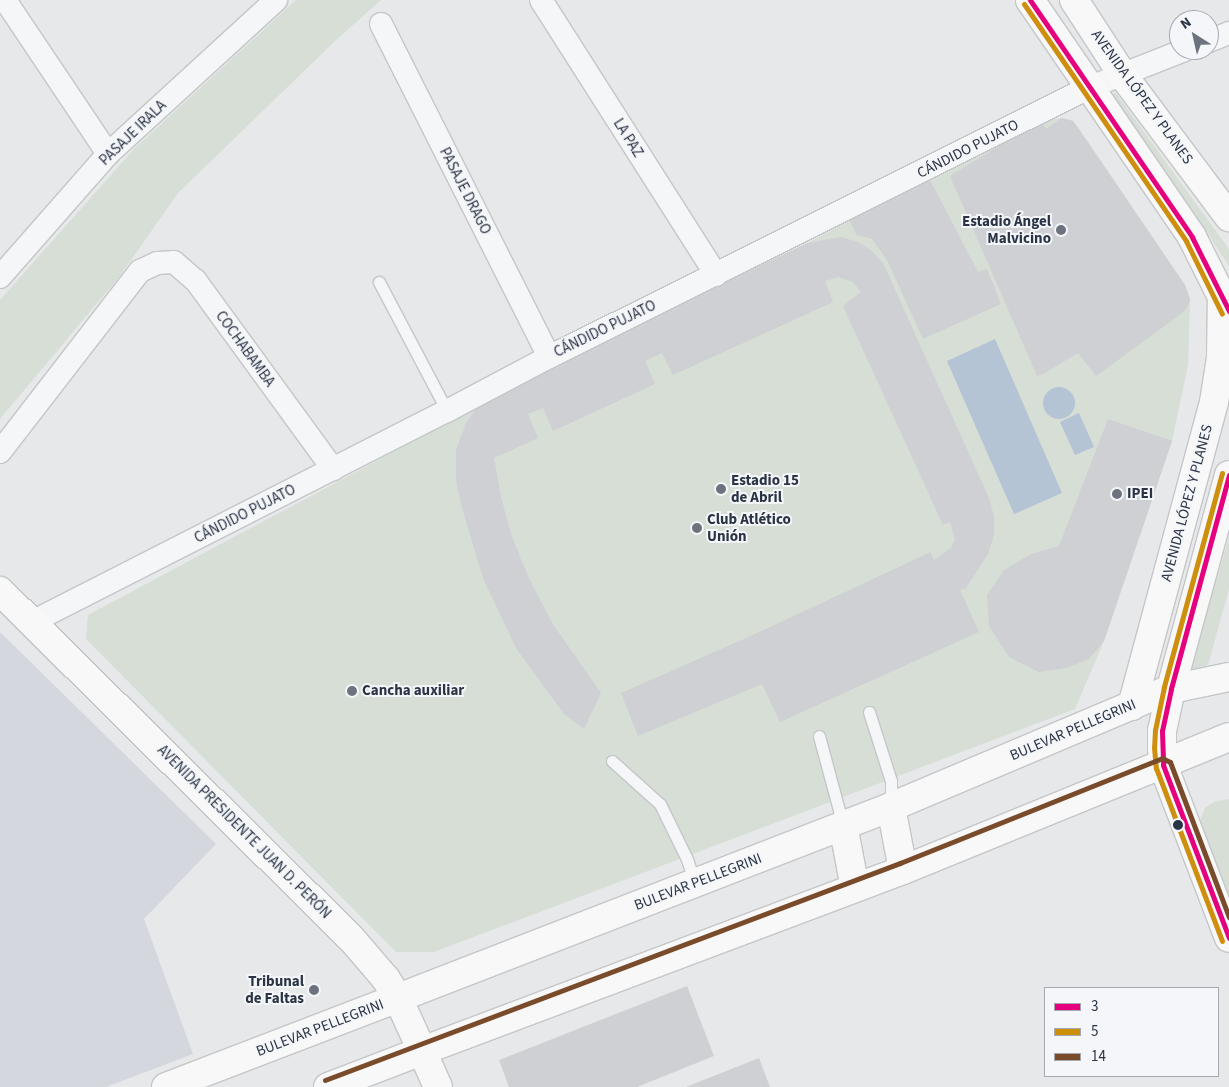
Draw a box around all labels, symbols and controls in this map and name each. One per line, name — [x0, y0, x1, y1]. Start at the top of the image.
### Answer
north arrow — [1169, 10, 1219, 60]
text: N — [1176, 13, 1196, 34]
street label: AVENIDA LÓPEZ Y PLANES — [1087, 26, 1197, 168]
street label: PASAJE IRALA — [96, 97, 170, 169]
street label: LA PAZ — [609, 115, 647, 161]
street label: CÁNDIDO PUJATO — [914, 116, 1022, 182]
street label: PASAJE DRAGO — [435, 145, 495, 237]
place label: Estadio Ángel Malvicino — [962, 212, 1051, 247]
marker: Estadio Ángel Malvicino — [1055, 224, 1067, 236]
street label: CÁNDIDO PUJATO — [551, 296, 659, 362]
street label: COCHABAMBA — [211, 308, 279, 390]
street label: AVENIDA LÓPEZ Y PLANES — [1157, 423, 1217, 583]
place label: Estadio 15 de Abril — [731, 471, 799, 506]
street label: CÁNDIDO PUJATO — [191, 481, 299, 547]
marker: Estadio 15 de Abril — [715, 483, 727, 495]
place label: IPEI — [1127, 485, 1153, 503]
marker: IPEI — [1111, 488, 1123, 500]
place label: Club Atlético Unión — [707, 510, 791, 545]
marker: Club Atlético Unión — [691, 522, 703, 534]
place label: Cancha auxiliar — [362, 682, 464, 700]
marker: Cancha auxiliar — [346, 685, 358, 697]
street label: BULEVAR PELLEGRINI — [1007, 695, 1139, 765]
street label: AVENIDA PRESIDENTE JUAN D. PERÓN — [153, 741, 335, 923]
unlabelled marker — [1173, 820, 1183, 830]
street label: BULEVAR PELLEGRINI — [632, 849, 764, 915]
place label: Tribunal de Faltas — [245, 972, 304, 1007]
marker: Tribunal de Faltas — [308, 984, 320, 996]
legend — [1044, 987, 1219, 1077]
street label: BULEVAR PELLEGRINI — [254, 995, 386, 1061]
text: 3 — [1091, 996, 1098, 1017]
text: 5 — [1091, 1021, 1098, 1042]
text: 14 — [1091, 1046, 1106, 1067]

